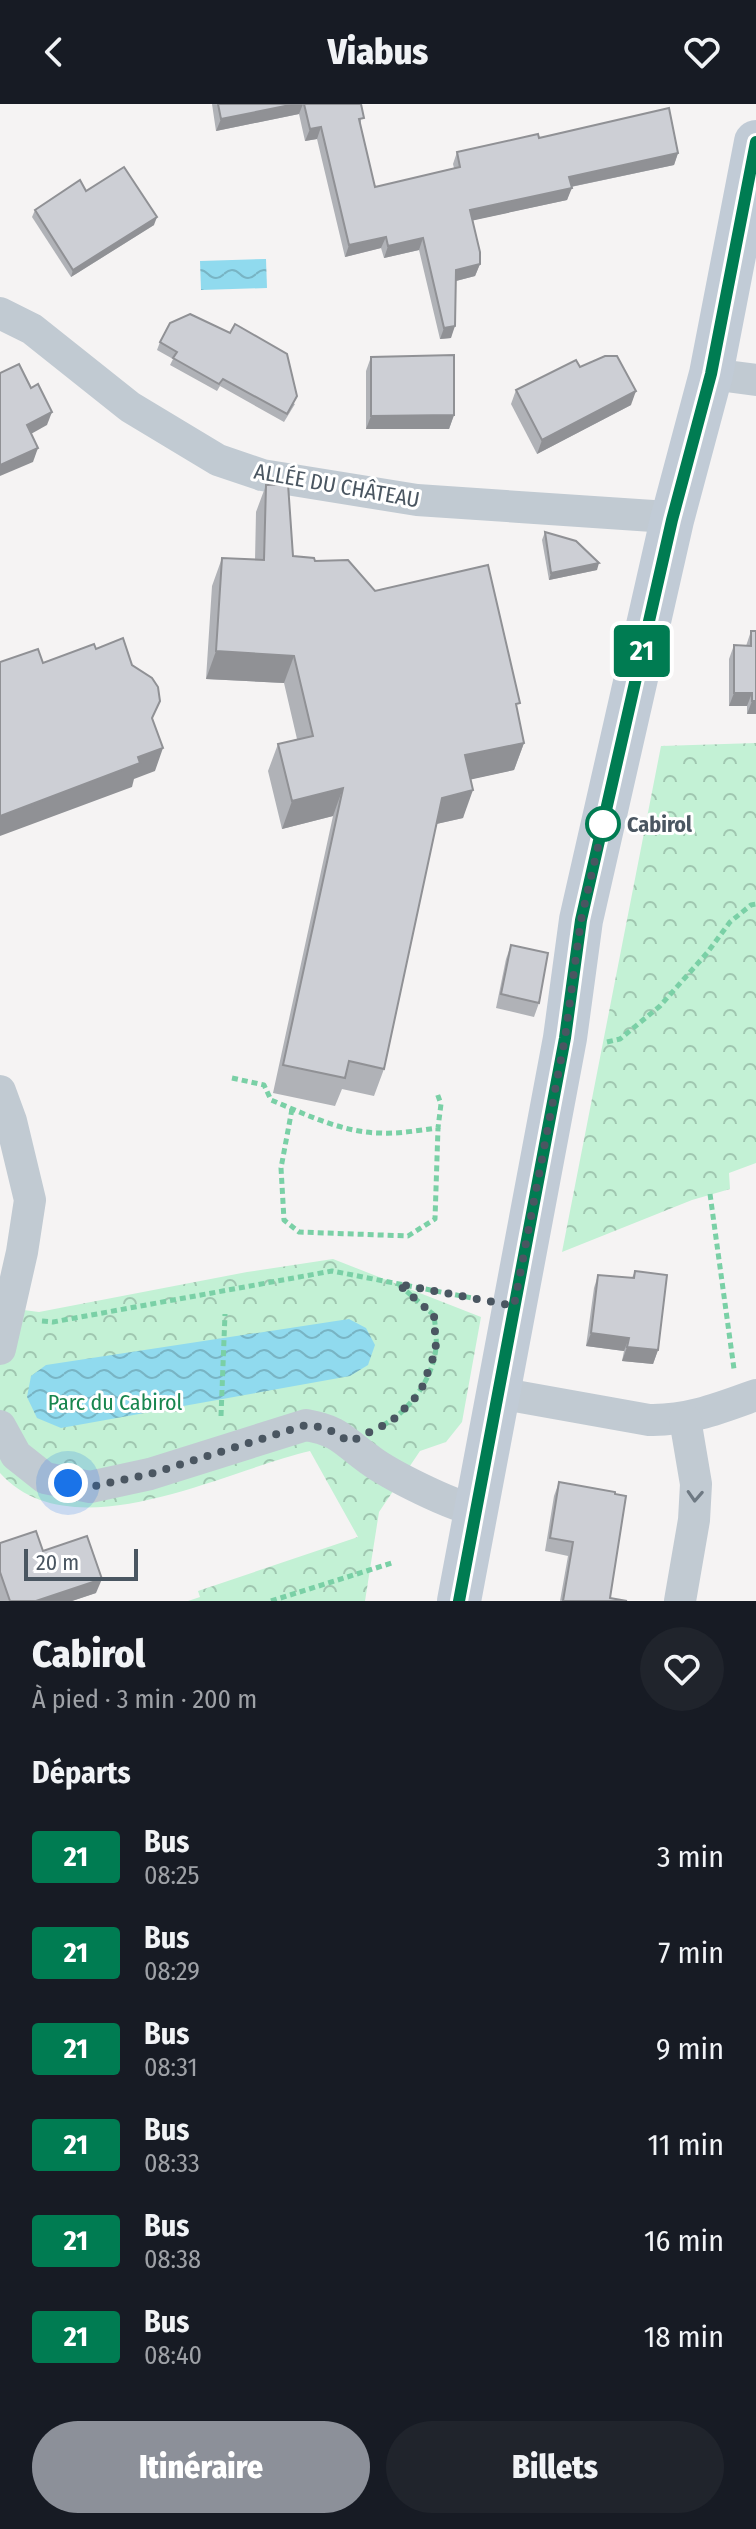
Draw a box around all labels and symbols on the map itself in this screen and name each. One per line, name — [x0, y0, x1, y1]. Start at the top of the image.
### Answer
street label: ALLÉE DU CHÂTEAU — [252, 458, 422, 513]
line badge: 21 — [606, 625, 678, 677]
marker: Cabirol — [586, 807, 620, 841]
place label: Cabirol — [627, 811, 693, 838]
park label: Parc du Cabirol — [48, 1389, 183, 1416]
your location — [48, 1463, 88, 1503]
one-way arrow — [687, 1490, 704, 1503]
scale bar — [24, 1545, 138, 1581]

